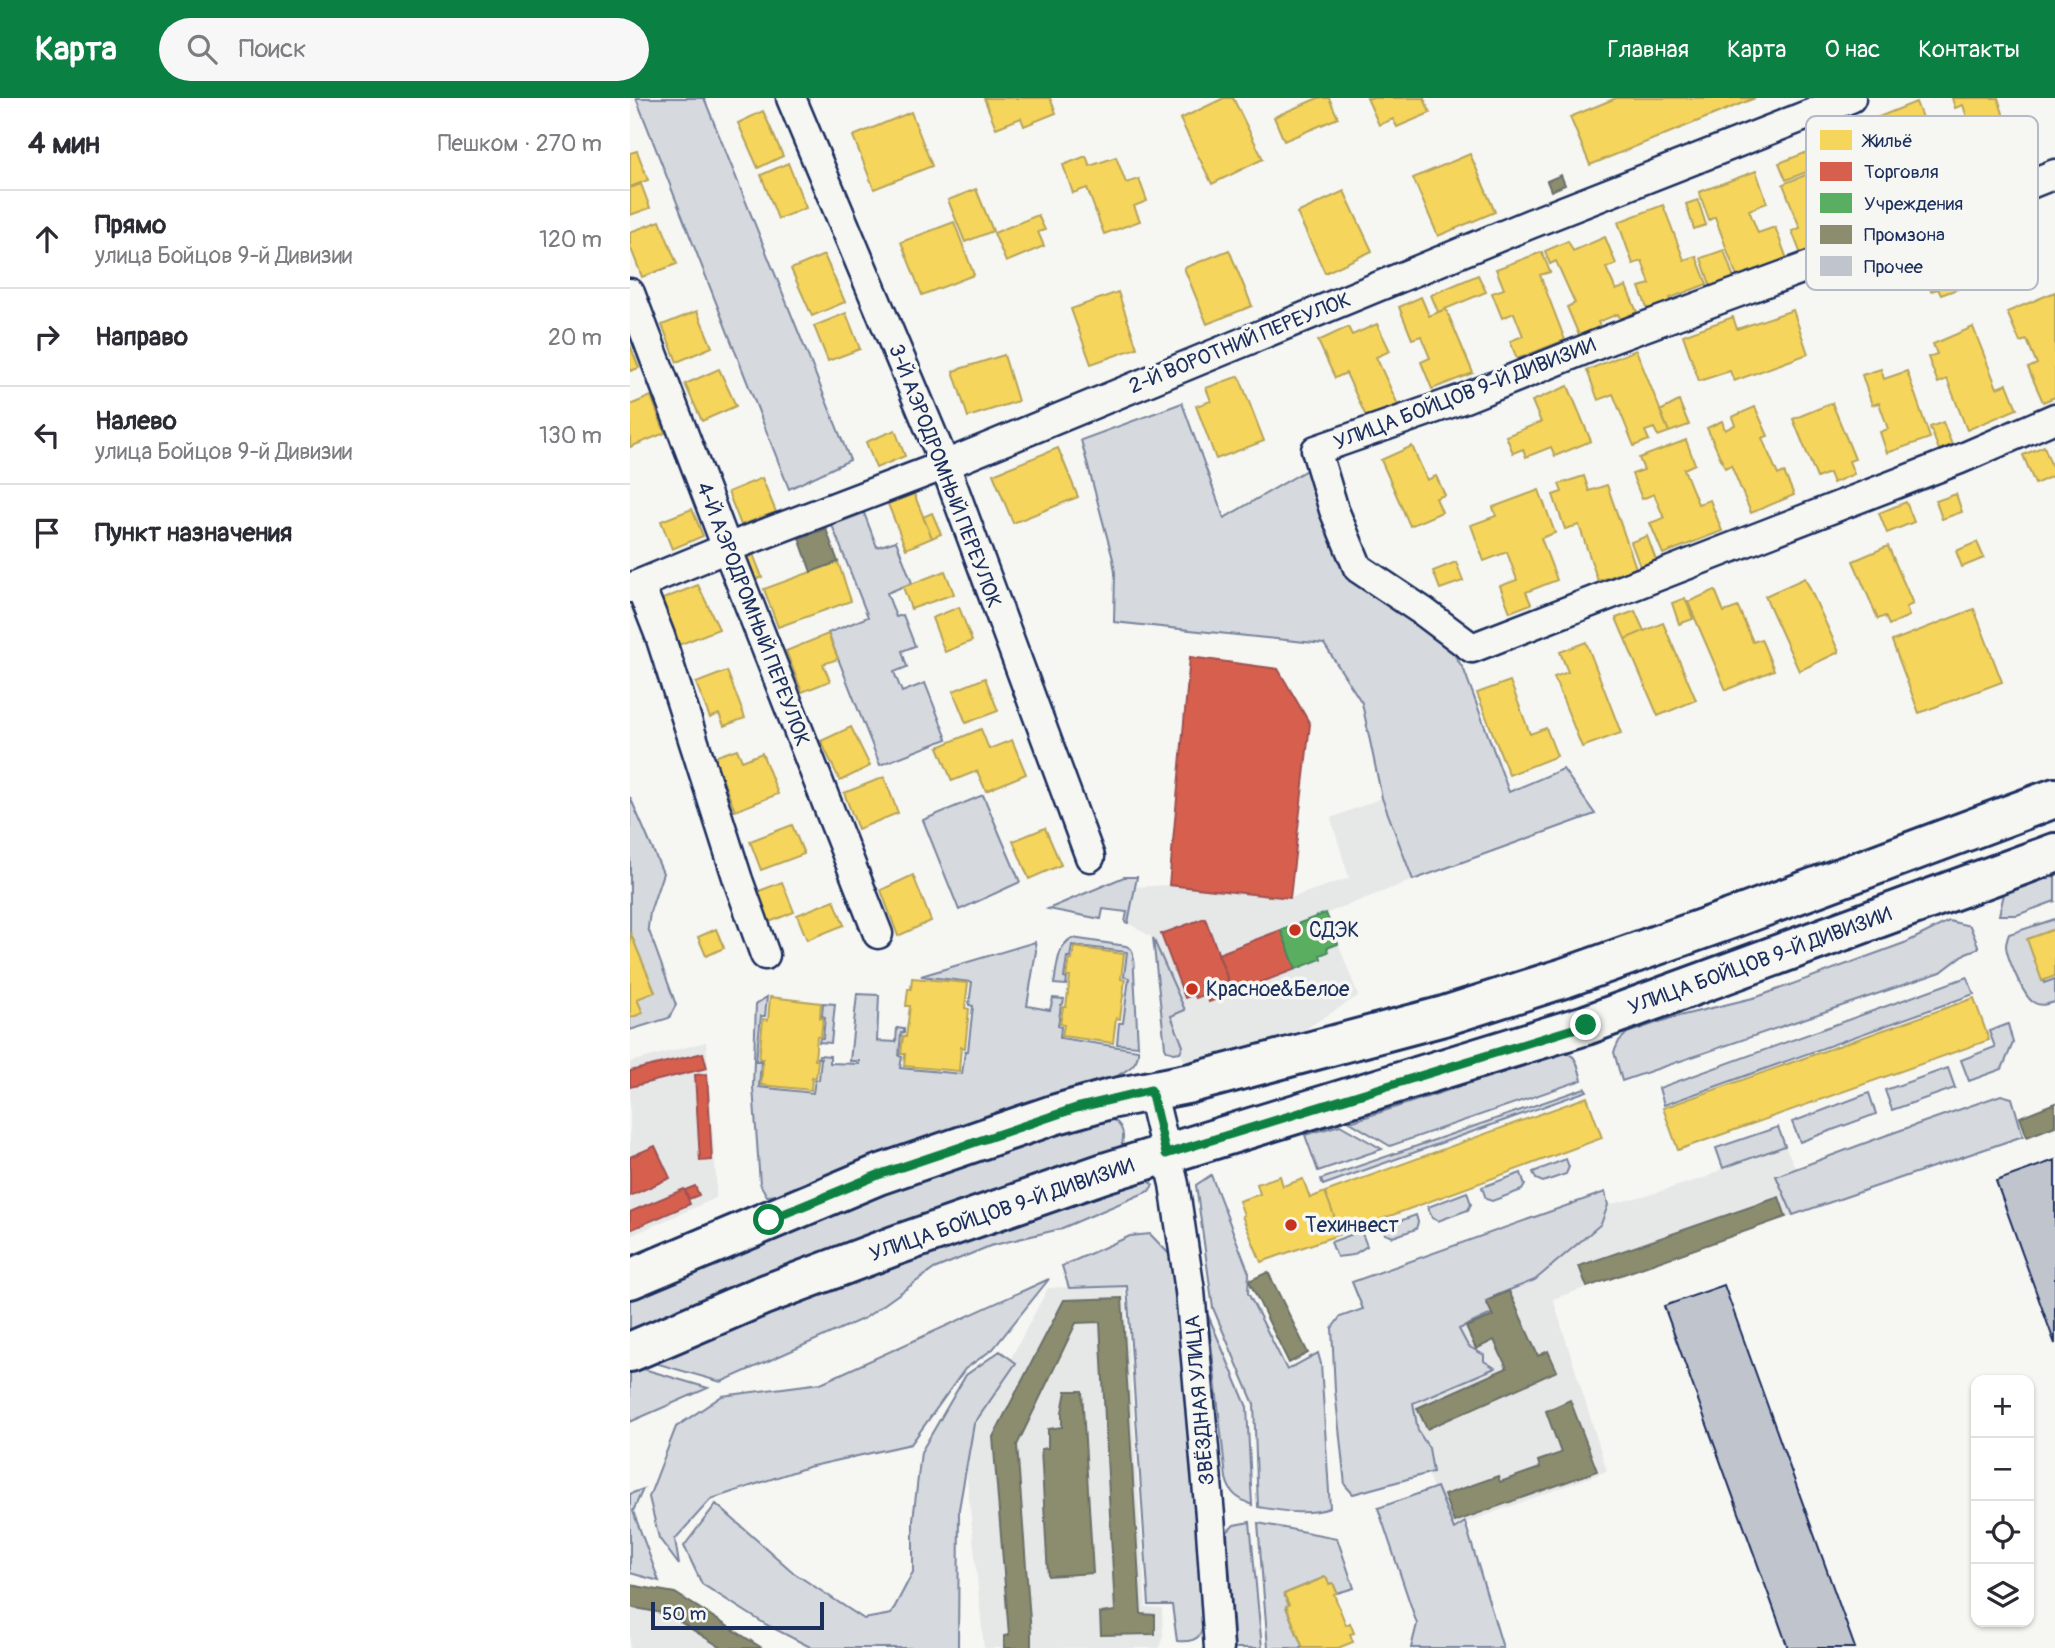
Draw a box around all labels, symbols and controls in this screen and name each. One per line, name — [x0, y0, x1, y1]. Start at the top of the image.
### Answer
search box — [159, 18, 649, 81]
text: Карта — [35, 29, 117, 70]
icon: search — [183, 30, 221, 68]
text: Поиск — [239, 33, 307, 65]
text: Главная — [1608, 35, 1689, 64]
text: Карта — [1727, 35, 1787, 64]
text: О нас — [1825, 35, 1880, 64]
text: Контакты — [1918, 35, 2020, 64]
legend — [1806, 116, 2038, 290]
text: 4 мин — [28, 125, 100, 162]
text: Пешком · 270 m — [438, 129, 602, 158]
text: Жильё — [1861, 129, 1913, 153]
text: Торговля — [1864, 160, 1939, 184]
text: Учреждения — [1864, 192, 1963, 216]
text: Прямо — [95, 209, 166, 241]
icon: ahead — [28, 220, 66, 258]
text: Промзона — [1864, 223, 1945, 247]
text: 120 m — [539, 225, 602, 254]
text: улица Бойцов 9-й Дивизии — [95, 241, 352, 270]
text: Прочее — [1864, 255, 1924, 279]
street label: 2-Й ВОРОТНИЙ ПЕРЕУЛОК — [1125, 286, 1355, 400]
icon: right — [28, 318, 66, 356]
text: Направо — [95, 321, 188, 353]
text: 20 m — [548, 323, 602, 352]
street label: УЛИЦА БОЙЦОВ 9-Й ДИВИЗИИ — [1330, 331, 1600, 457]
street label: 3-Й АЭРОДРОМНЫЙ ПЕРЕУЛОК — [882, 340, 1008, 612]
text: Налево — [95, 405, 177, 437]
icon: left — [28, 416, 66, 454]
text: 130 m — [539, 421, 602, 450]
text: улица Бойцов 9-й Дивизии — [95, 437, 352, 466]
street label: 4-Й АЭРОДРОМНЫЙ ПЕРЕУЛОК — [690, 478, 816, 750]
icon: arrive — [28, 514, 66, 552]
text: Пункт назначения — [95, 517, 292, 549]
street label: УЛИЦА БОЙЦОВ 9-Й ДИВИЗИИ — [1625, 901, 1895, 1021]
place label: СДЭК — [1309, 917, 1359, 944]
marker: СДЭК — [1287, 922, 1303, 938]
place label: Красное&Белое — [1206, 976, 1350, 1003]
marker: Красное&Белое — [1184, 981, 1200, 997]
route end — [1570, 1009, 1601, 1040]
street label: УЛИЦА БОЙЦОВ 9-Й ДИВИЗИИ — [866, 1152, 1138, 1268]
route start — [753, 1204, 784, 1235]
place label: Техинвест — [1305, 1212, 1399, 1239]
marker: Техинвест — [1283, 1217, 1299, 1233]
street label: ЗВЁЗДНАЯ УЛИЦА — [1179, 1314, 1221, 1486]
map controls — [1971, 1375, 2034, 1627]
button: + — [1971, 1375, 2034, 1438]
button: − — [1971, 1438, 2034, 1501]
button: locate — [1971, 1501, 2034, 1564]
button: layers — [1971, 1564, 2034, 1627]
scale bar — [651, 1599, 824, 1631]
text: 50 m — [662, 1602, 706, 1626]

